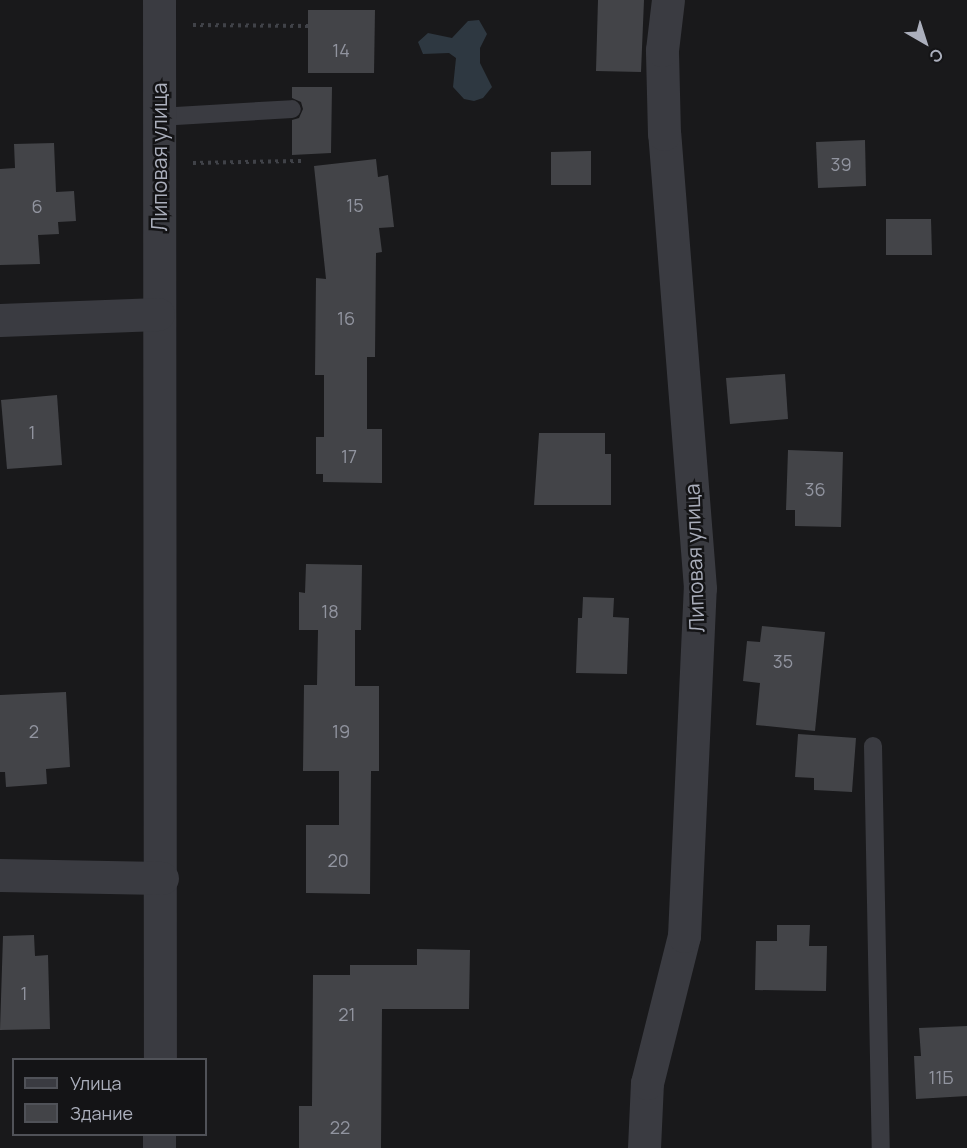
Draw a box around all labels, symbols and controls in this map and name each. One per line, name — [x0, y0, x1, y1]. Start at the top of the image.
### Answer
north arrow — [895, 12, 955, 72]
house number: 14 — [332, 39, 350, 61]
text: С — [925, 44, 948, 68]
street label: Липовая улица — [146, 82, 172, 232]
house number: 39 — [830, 153, 852, 175]
house number: 15 — [346, 194, 364, 216]
house number: 6 — [31, 195, 43, 217]
house number: 16 — [337, 307, 355, 329]
house number: 1 — [28, 421, 36, 443]
house number: 17 — [341, 445, 357, 467]
house number: 36 — [804, 478, 826, 500]
street label: Липовая улица — [679, 483, 709, 633]
house number: 18 — [321, 600, 339, 622]
house number: 35 — [773, 650, 793, 672]
house number: 2 — [29, 720, 39, 742]
house number: 19 — [332, 720, 350, 742]
house number: 20 — [327, 849, 349, 871]
house number: 1 — [20, 982, 28, 1004]
house number: 21 — [338, 1003, 356, 1025]
legend — [12, 1058, 207, 1136]
house number: 11Б — [929, 1066, 953, 1088]
text: Улица — [70, 1071, 122, 1095]
text: Здание — [70, 1101, 133, 1125]
house number: 22 — [330, 1116, 350, 1138]

